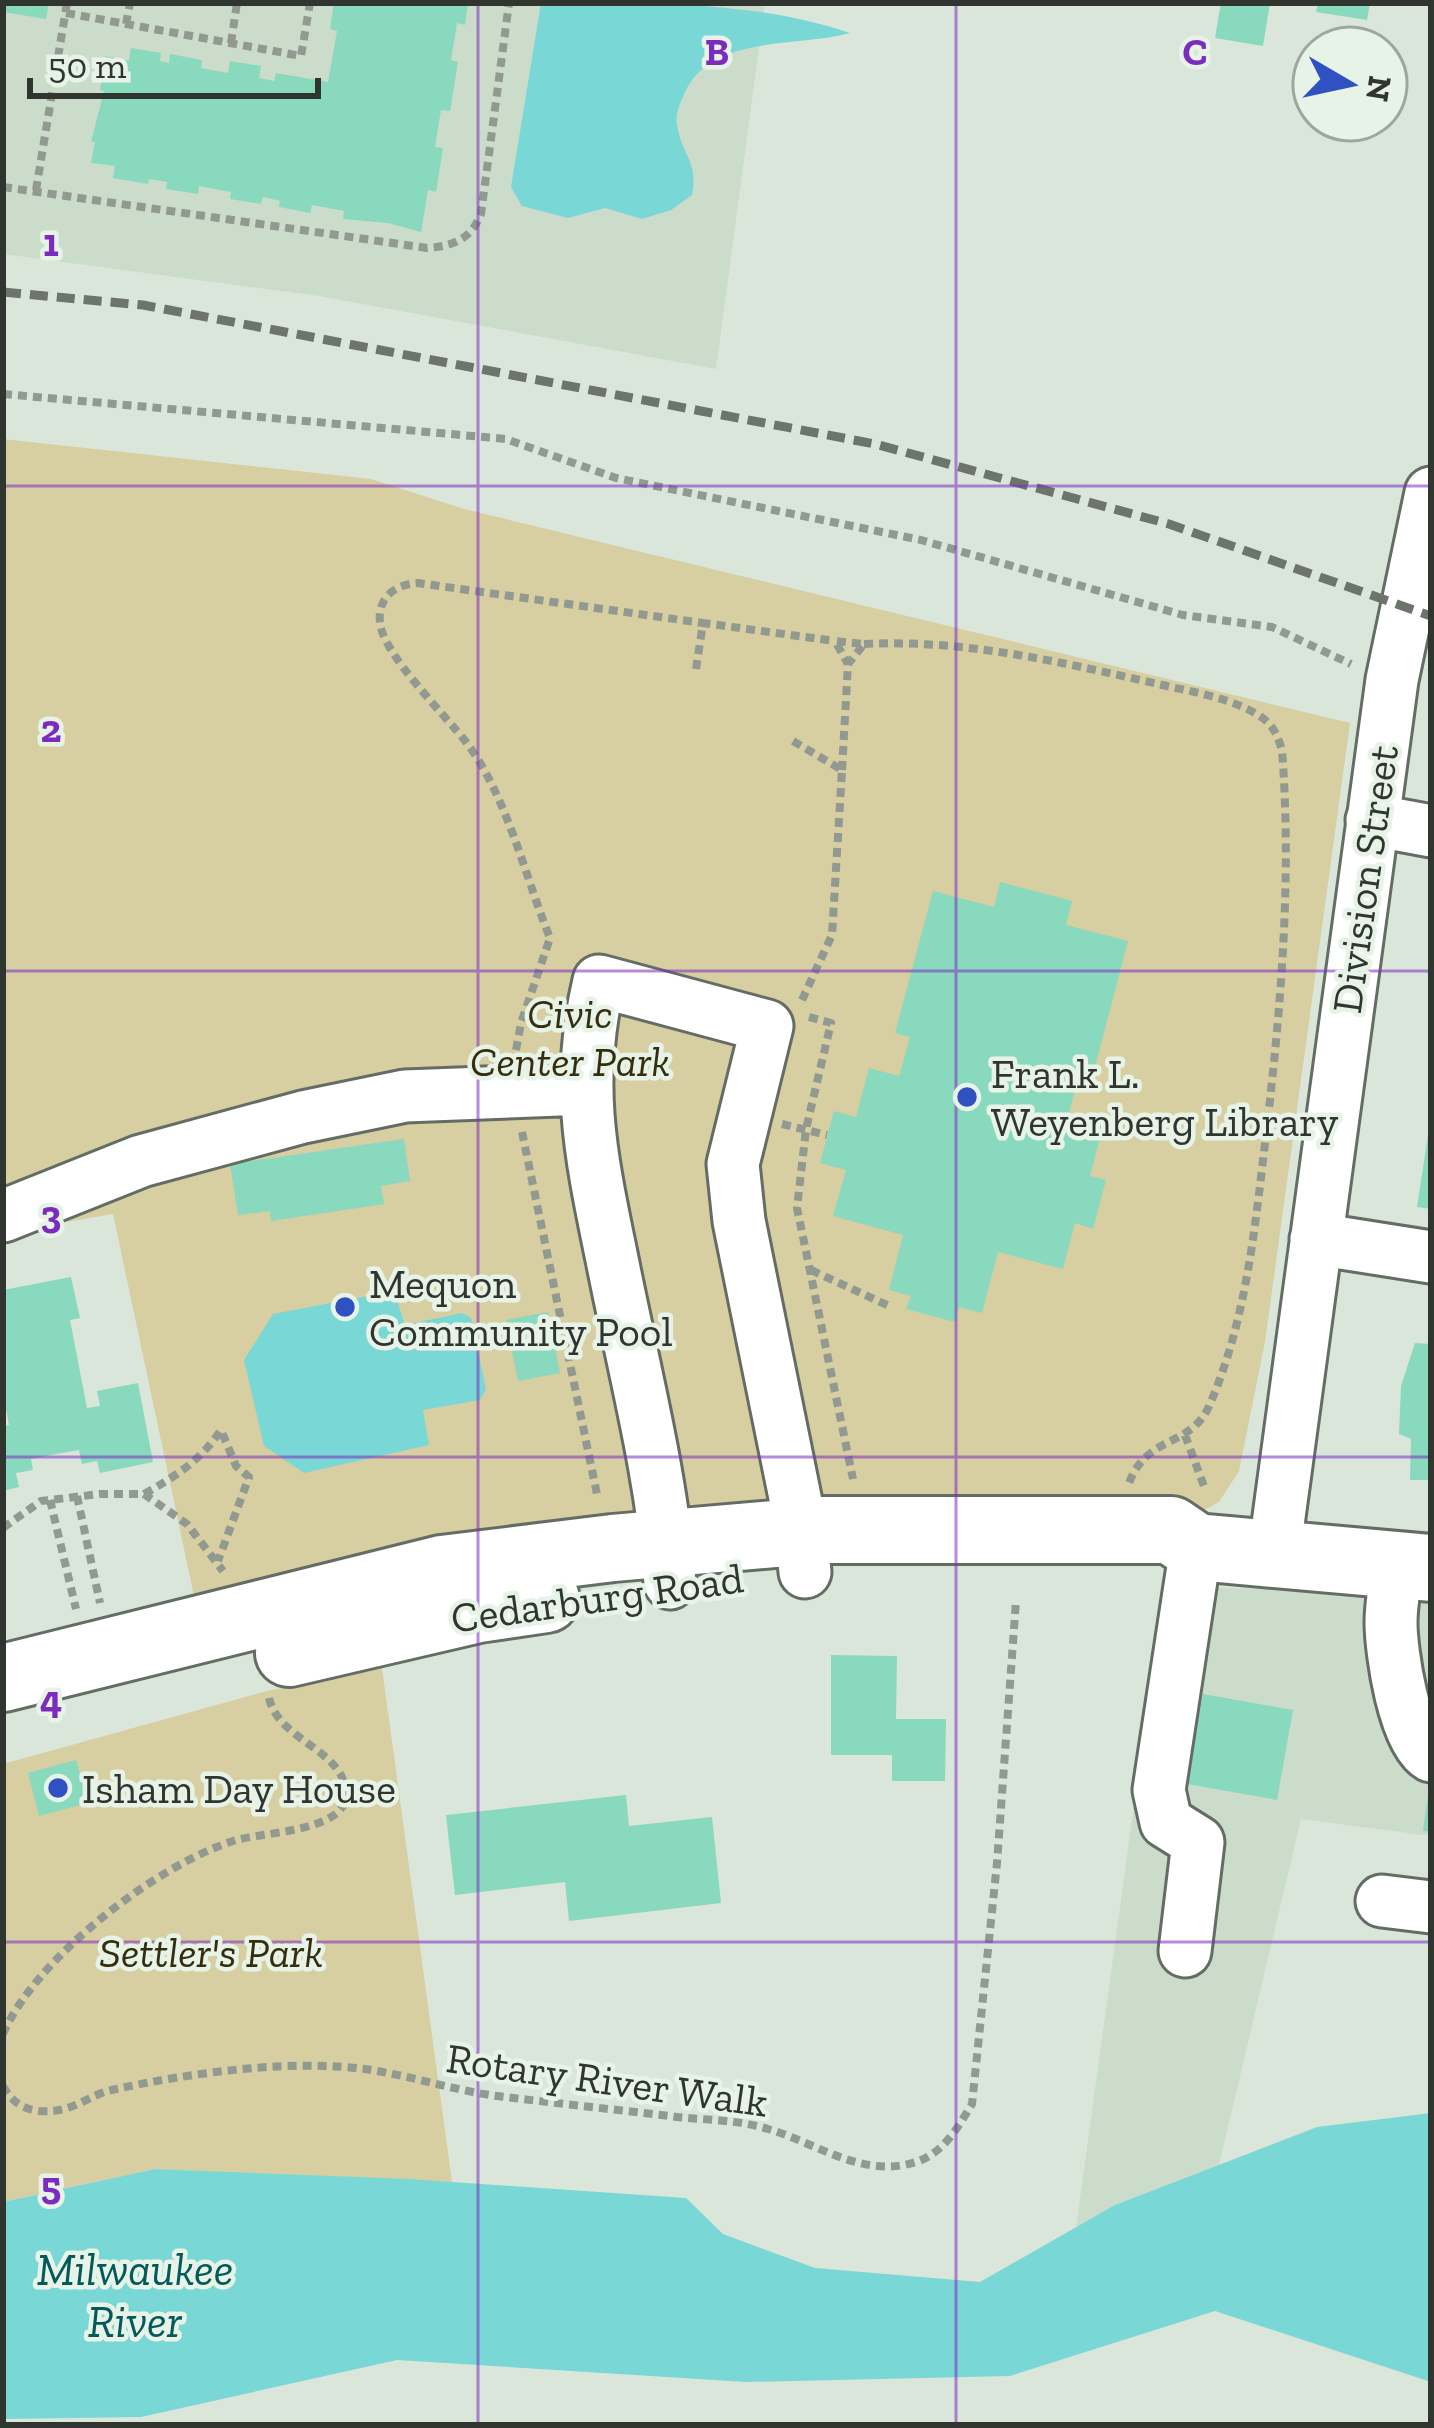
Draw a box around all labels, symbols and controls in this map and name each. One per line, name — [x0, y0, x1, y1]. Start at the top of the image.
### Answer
scale bar — [30, 24, 318, 98]
north arrow — [1290, 24, 1410, 144]
text: B — [705, 28, 729, 75]
text: C — [1182, 28, 1208, 75]
text: 50 m — [48, 44, 126, 87]
text: N — [1358, 73, 1400, 104]
text: 1 — [43, 219, 59, 266]
text: 2 — [41, 705, 62, 752]
street label: Division Street — [1321, 741, 1409, 1016]
park label: Civic Center Park — [470, 988, 670, 1087]
place label: Frank L. Weyenberg Library — [991, 1048, 1339, 1147]
marker: Frank L. Weyenberg Library — [954, 1084, 980, 1110]
text: 3 — [41, 1191, 61, 1238]
place label: Mequon Community Pool — [369, 1258, 673, 1357]
marker: Mequon Community Pool — [332, 1294, 358, 1320]
street label: Cedarburg Road — [448, 1552, 746, 1644]
text: 4 — [40, 1676, 62, 1723]
place label: Isham Day House — [82, 1763, 396, 1814]
marker: Isham Day House — [45, 1775, 71, 1801]
park label: Settler's Park — [99, 1927, 323, 1978]
street label: Rotary River Walk — [443, 2032, 771, 2128]
text: 5 — [41, 2162, 61, 2209]
water label: Milwaukee River — [37, 2243, 233, 2349]

